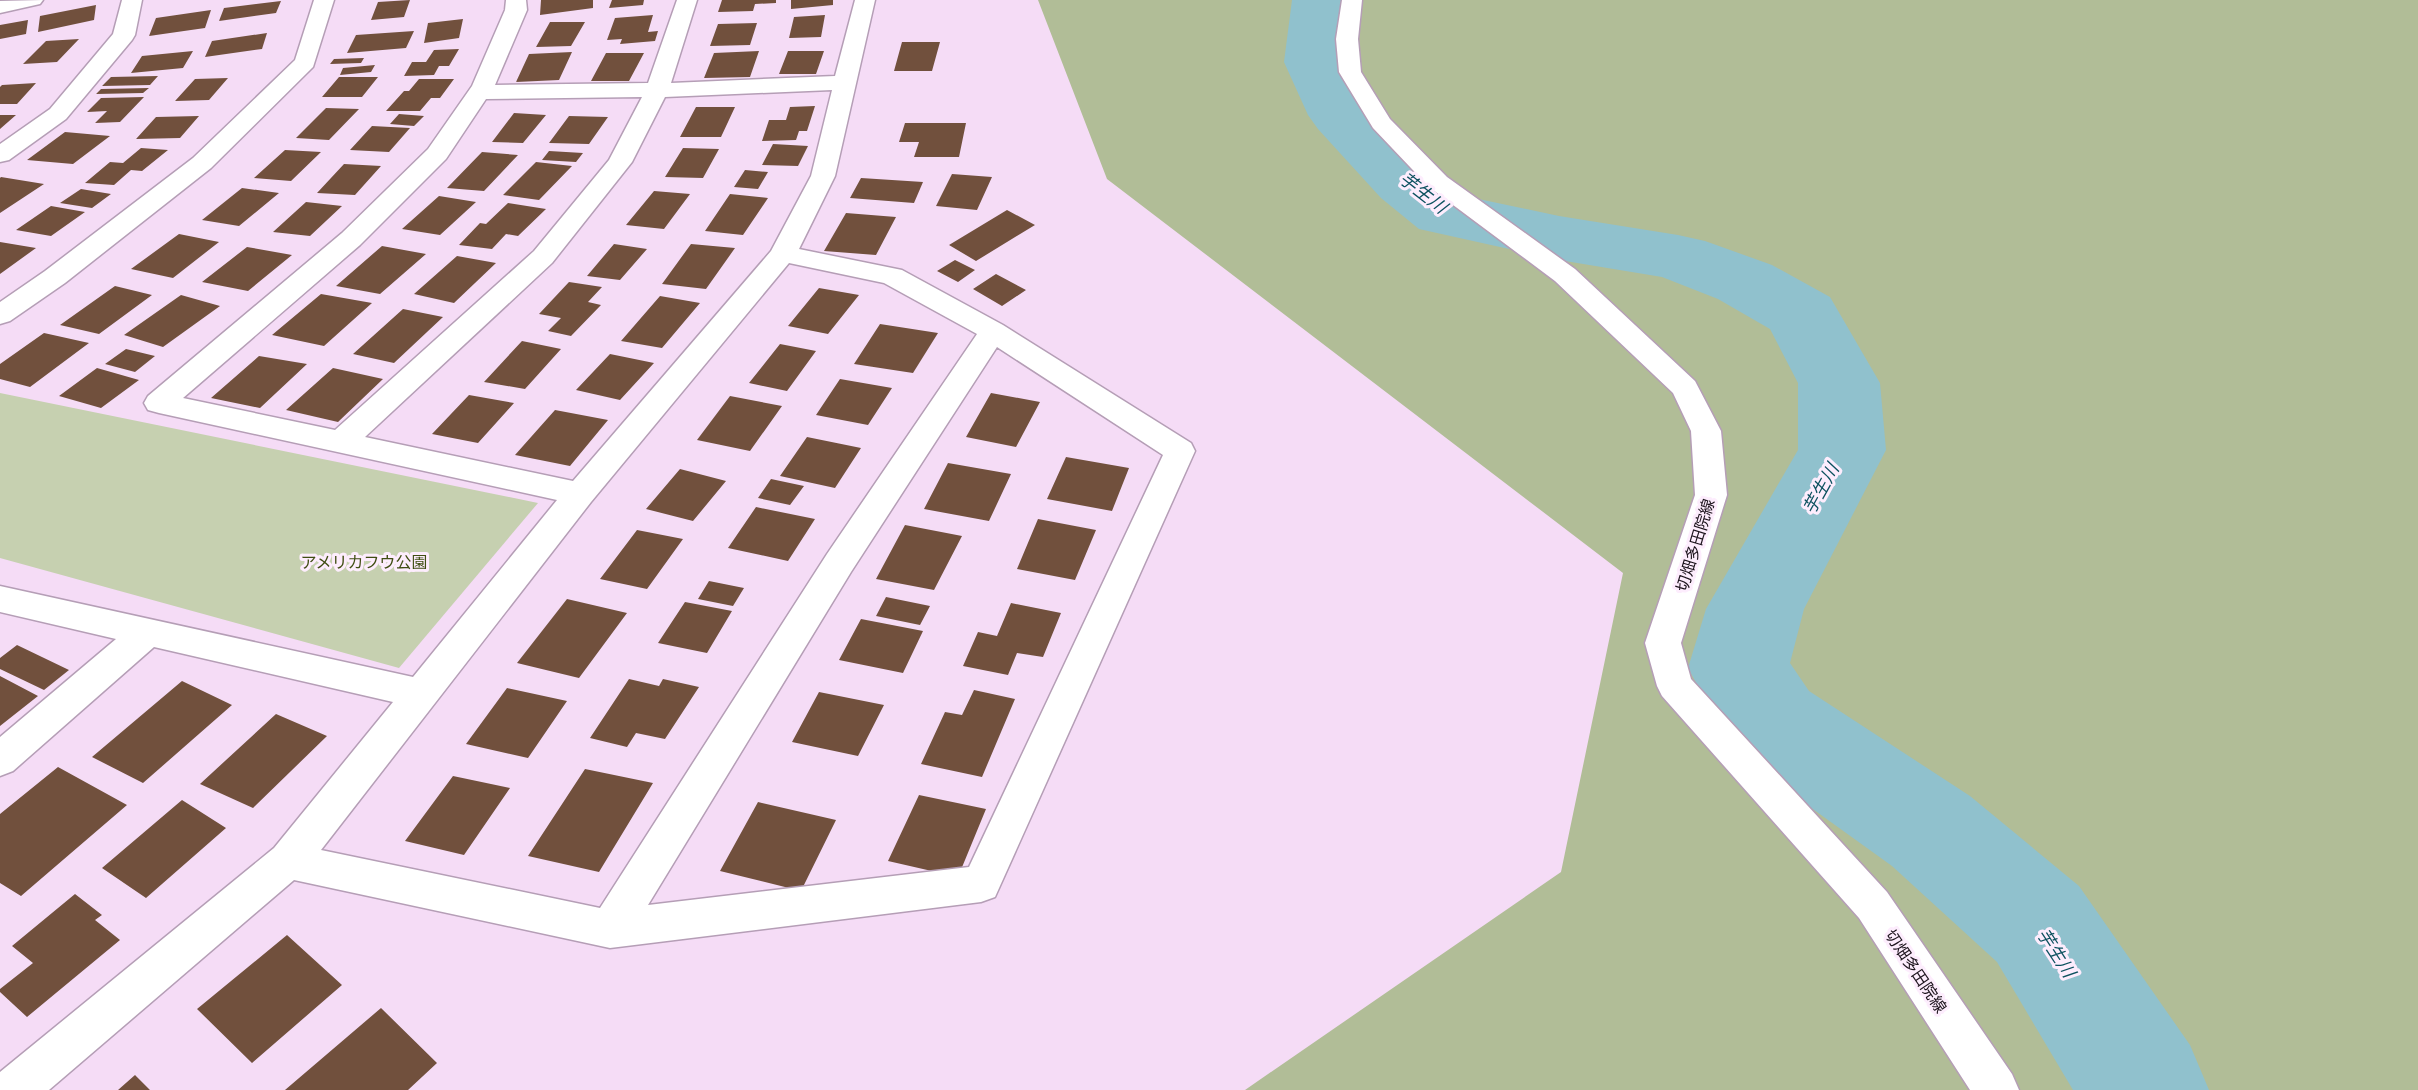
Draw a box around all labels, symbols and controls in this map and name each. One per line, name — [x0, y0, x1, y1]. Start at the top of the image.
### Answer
water label: 芋生川 — [1395, 168, 1453, 220]
water label: 芋生川 — [1798, 458, 1845, 518]
street label: 切畑多田院線 — [1672, 496, 1719, 594]
park label: アメリカフウ公園 — [300, 553, 428, 572]
water label: 芋生川 — [2032, 924, 2081, 983]
street label: 切畑多田院線 — [1881, 926, 1950, 1016]

